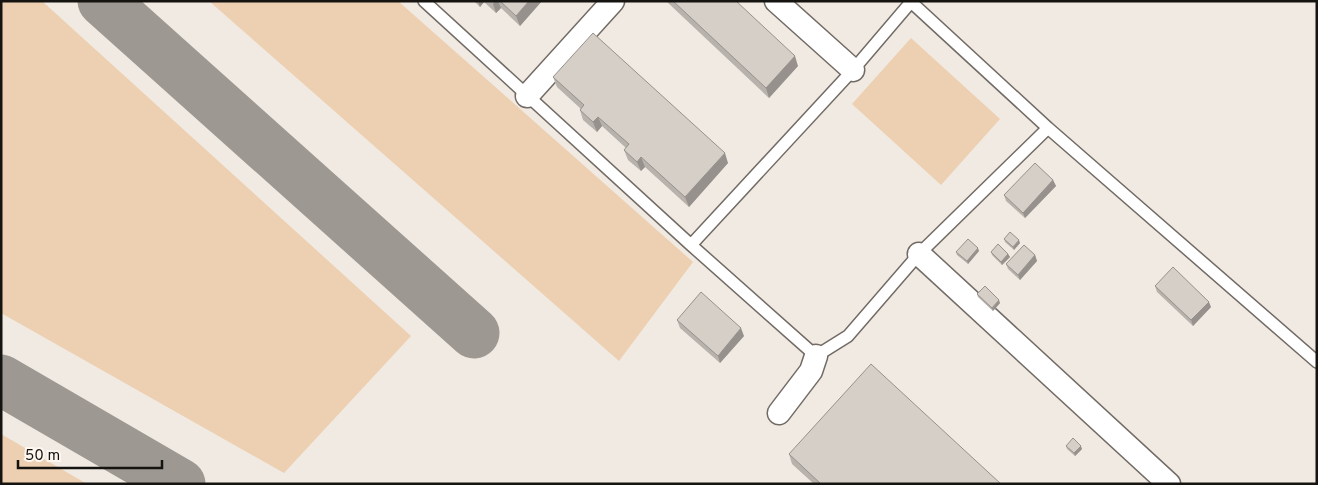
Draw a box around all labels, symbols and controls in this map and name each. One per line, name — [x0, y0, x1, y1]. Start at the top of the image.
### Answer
scale bar — [18, 438, 161, 470]
text: 50 m — [25, 447, 60, 466]

